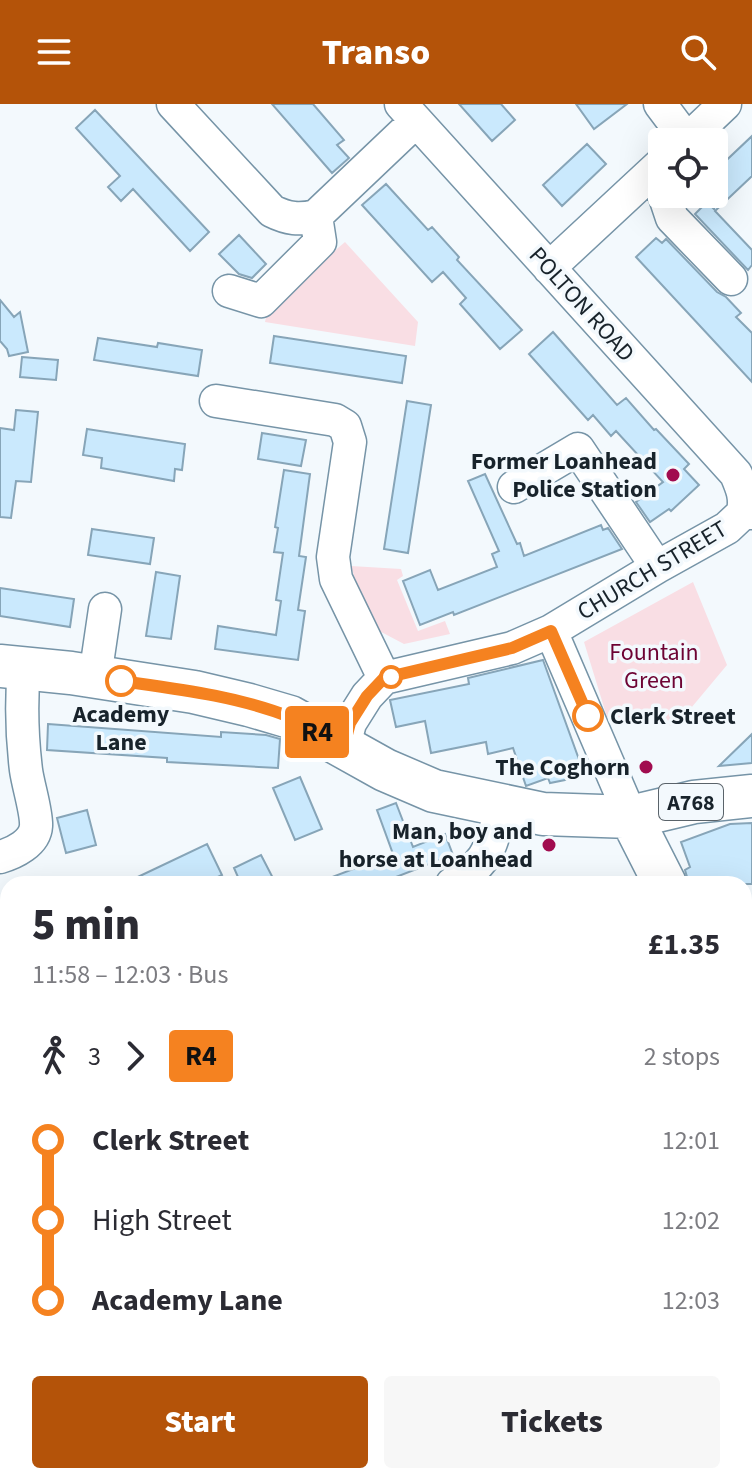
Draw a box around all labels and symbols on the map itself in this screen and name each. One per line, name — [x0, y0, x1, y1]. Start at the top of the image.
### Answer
street label: POLTON ROAD — [520, 239, 643, 370]
place label: Former Loanhead Police Station — [471, 444, 657, 507]
marker: Former Loanhead Police Station — [664, 466, 682, 484]
street label: CHURCH STREET — [571, 512, 734, 629]
park label: Fountain Green — [609, 635, 699, 698]
marker: Academy Lane — [106, 666, 136, 696]
unlabelled marker — [380, 666, 402, 688]
place label: Academy Lane — [72, 697, 170, 760]
place label: Clerk Street — [610, 699, 736, 734]
marker: Clerk Street — [573, 701, 603, 731]
line badge: R4 — [281, 706, 353, 758]
place label: The Coghorn — [495, 750, 630, 785]
marker: The Coghorn — [637, 758, 655, 776]
road number: A768 — [659, 784, 723, 820]
place label: Man, boy and horse at Loanhead — [339, 814, 533, 877]
marker: Man, boy and horse at Loanhead — [540, 836, 558, 854]

